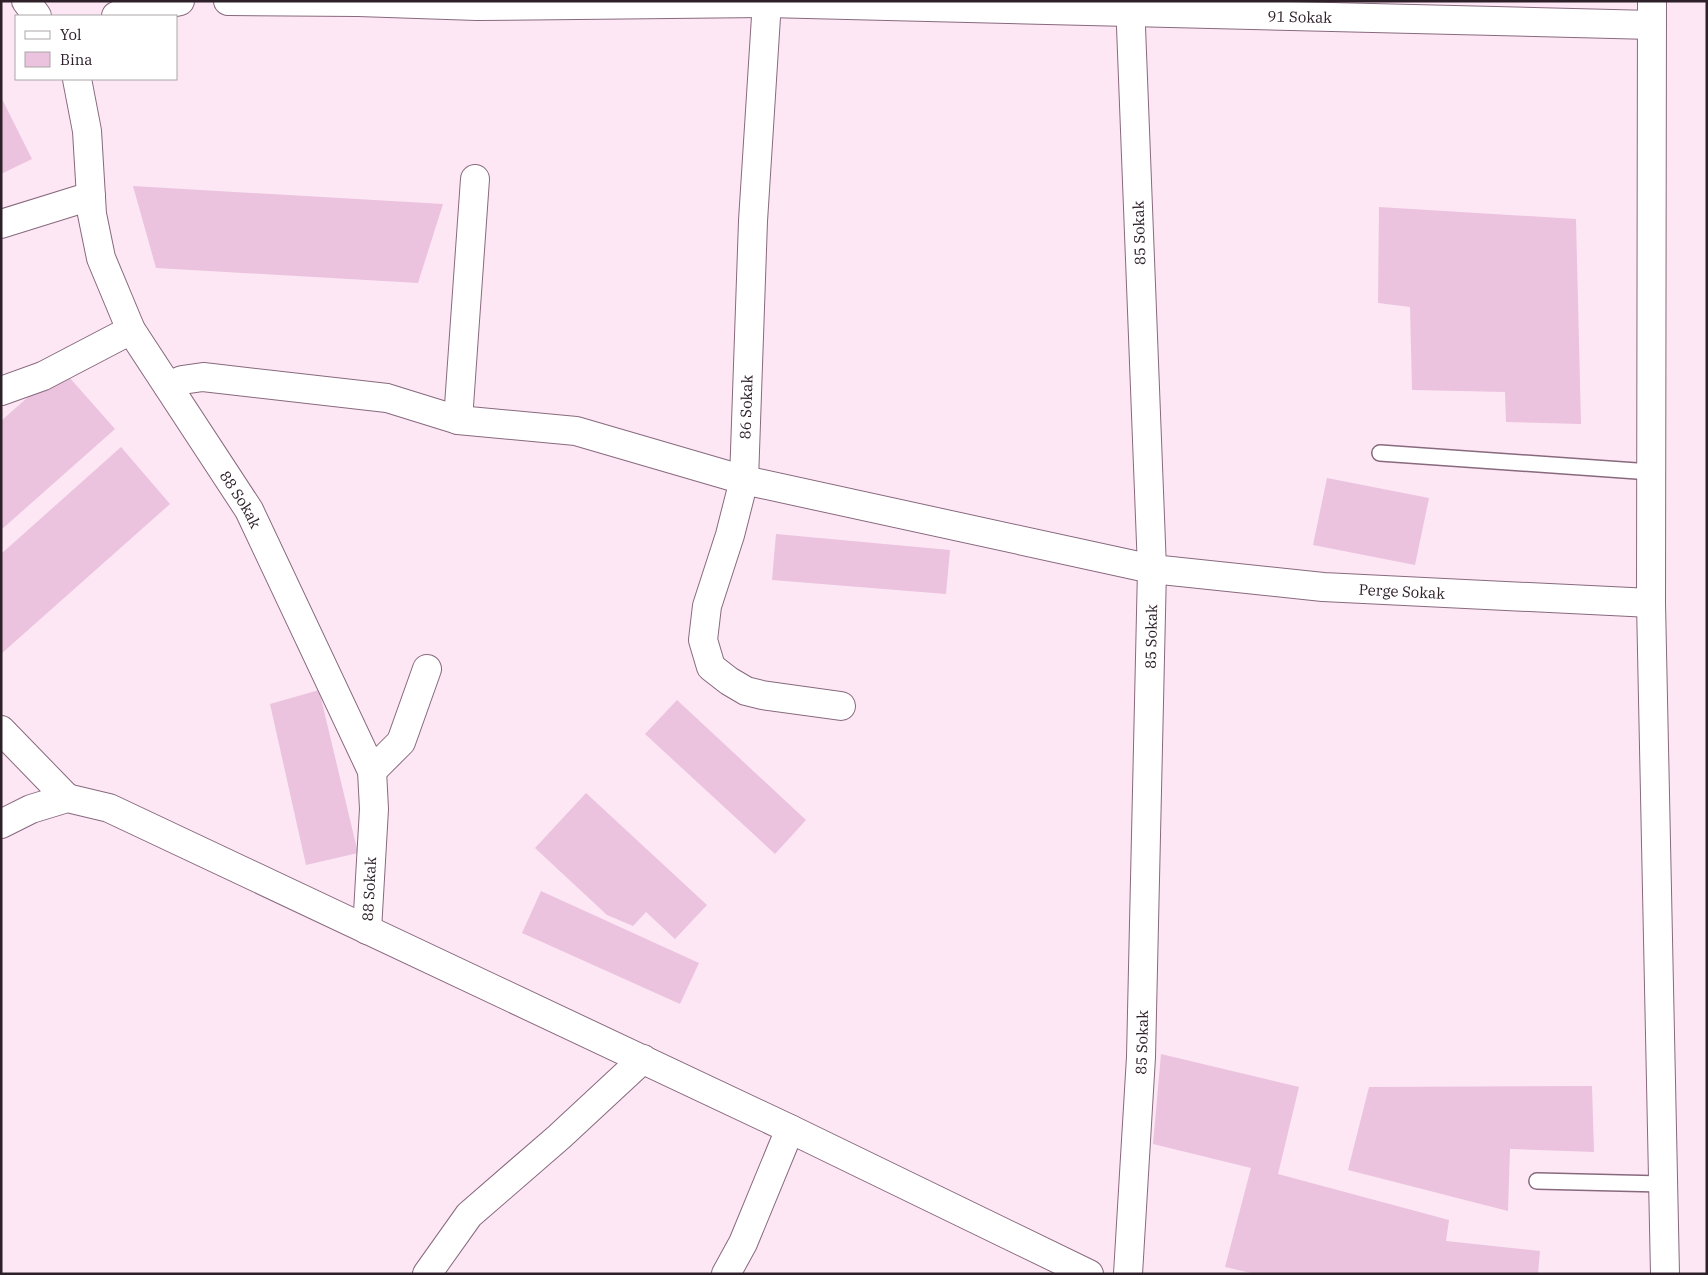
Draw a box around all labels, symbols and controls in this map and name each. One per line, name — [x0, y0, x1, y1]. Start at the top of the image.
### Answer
street label: 91 Sokak — [1267, 6, 1332, 27]
legend — [15, 15, 178, 80]
text: Yol — [60, 25, 81, 44]
text: Bina — [60, 50, 93, 69]
street label: 85 Sokak — [1128, 200, 1150, 266]
street label: 86 Sokak — [735, 374, 757, 440]
street label: 88 Sokak — [216, 467, 266, 531]
street label: Perge Sokak — [1358, 579, 1446, 602]
street label: 85 Sokak — [1140, 604, 1161, 669]
street label: 88 Sokak — [358, 856, 380, 922]
street label: 85 Sokak — [1130, 1010, 1152, 1075]

